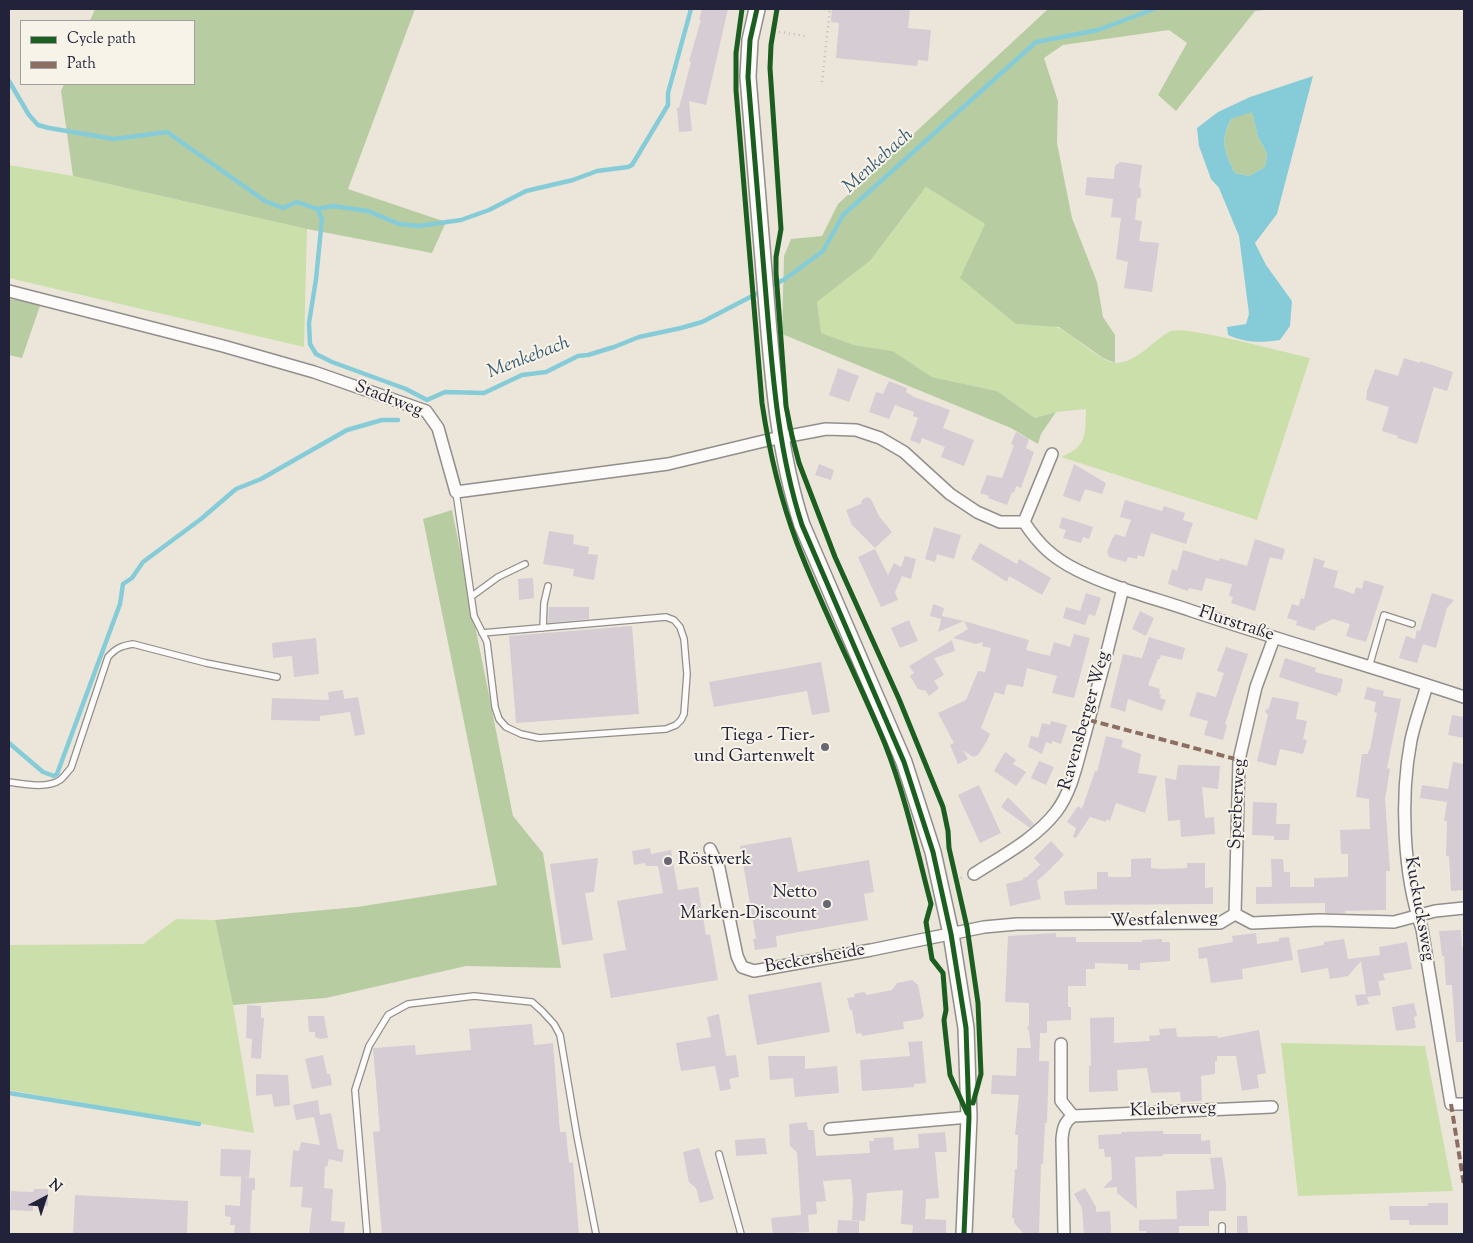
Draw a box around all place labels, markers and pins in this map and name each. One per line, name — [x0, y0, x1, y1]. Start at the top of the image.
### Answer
place label: Tiega - Tier- und Gartenwelt — [694, 726, 815, 769]
marker: Tiega - Tier- und Gartenwelt — [819, 741, 831, 753]
place label: Röstwerk — [678, 850, 751, 872]
marker: Röstwerk — [662, 855, 674, 867]
place label: Netto Marken-Discount — [680, 883, 817, 926]
marker: Netto Marken-Discount — [821, 898, 833, 910]

